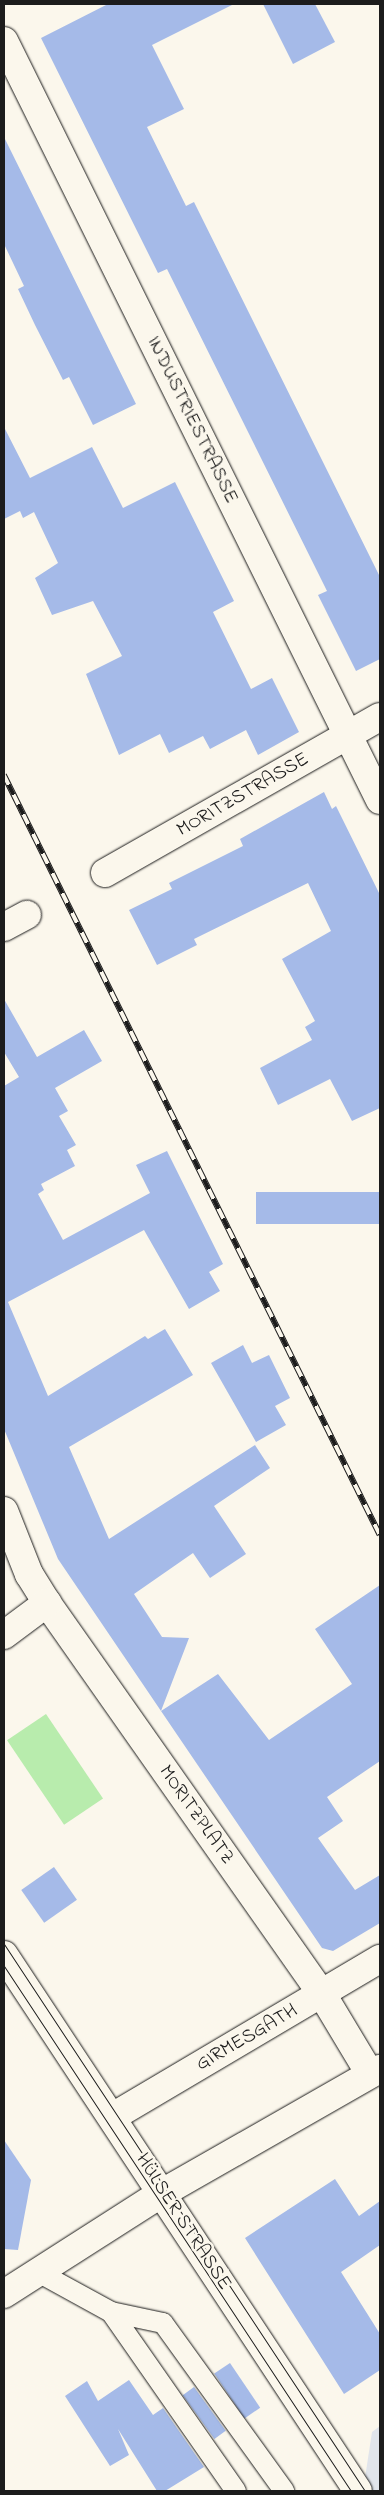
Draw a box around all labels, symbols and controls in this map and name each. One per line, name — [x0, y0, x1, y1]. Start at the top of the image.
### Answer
street label: INDUSTRIESTRASSE — [141, 332, 243, 508]
street label: MORITZSTRASSE — [173, 748, 313, 842]
street label: MORITZPLATZ — [153, 1761, 239, 1869]
street label: GIRMESGATH — [192, 1999, 302, 2077]
street label: HÜLSER STRASSE — [130, 2149, 236, 2295]

